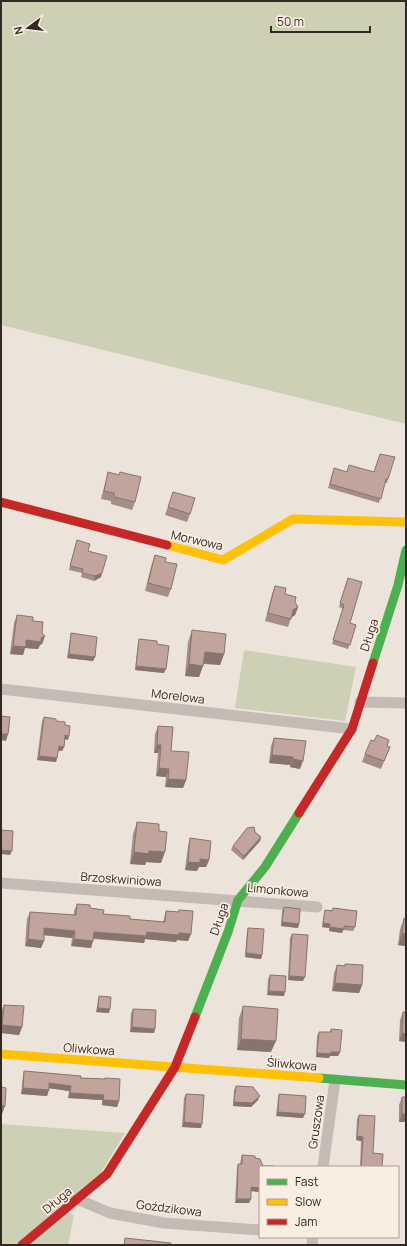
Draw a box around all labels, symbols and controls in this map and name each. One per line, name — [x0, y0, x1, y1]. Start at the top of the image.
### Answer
north arrow — [8, 8, 48, 48]
scale bar — [271, 8, 370, 34]
text: 50 m — [277, 13, 304, 30]
text: N — [10, 25, 26, 36]
street label: Morwowa — [169, 526, 225, 554]
street label: Długa — [356, 616, 382, 654]
street label: Morelowa — [150, 684, 206, 708]
street label: Brzoskwiniowa — [80, 868, 162, 890]
street label: Limonkowa — [247, 879, 309, 901]
street label: Długa — [206, 900, 232, 938]
street label: Oliwkowa — [63, 1039, 115, 1059]
street label: Śliwkowa — [266, 1053, 318, 1075]
street label: Gruszowa — [304, 1094, 328, 1150]
legend — [259, 1166, 399, 1238]
text: Fast — [295, 1173, 319, 1190]
street label: Długa — [39, 1183, 75, 1217]
text: Slow — [295, 1193, 321, 1210]
street label: Goździkowa — [135, 1196, 203, 1220]
text: Jam — [295, 1213, 317, 1230]

